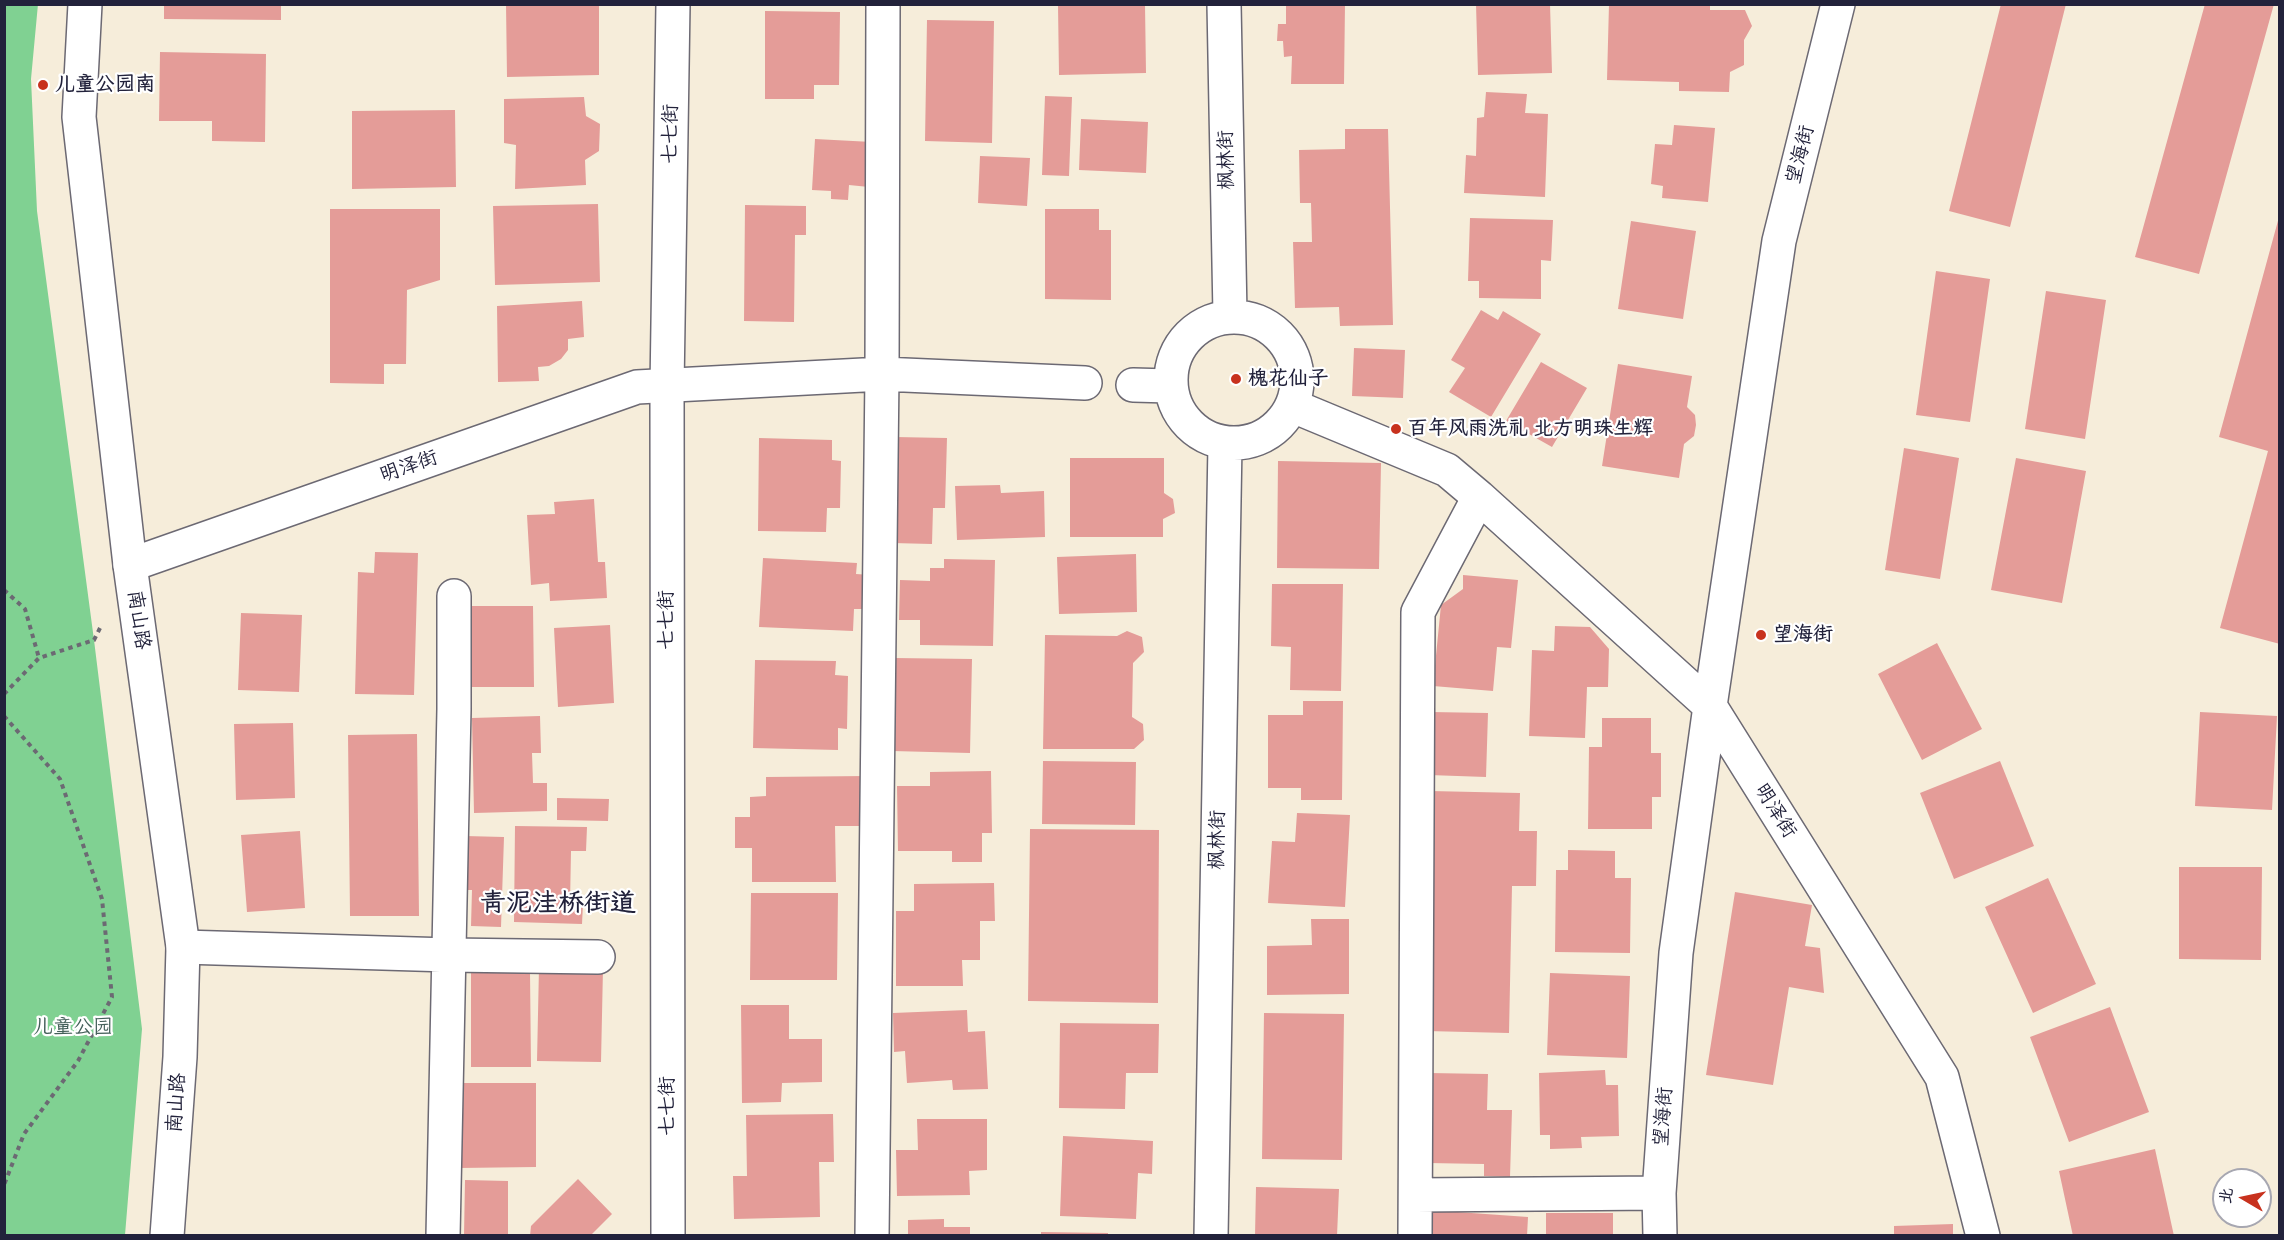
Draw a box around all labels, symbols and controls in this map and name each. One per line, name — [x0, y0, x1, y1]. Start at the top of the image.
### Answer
place label: 儿童公园南 — [55, 73, 155, 97]
marker: 儿童公园南 — [36, 78, 50, 92]
street label: 七七街 — [658, 104, 684, 164]
street label: 望海街 — [1782, 123, 1820, 187]
street label: 枫林街 — [1214, 130, 1240, 190]
place label: 槐花仙子 — [1248, 367, 1328, 391]
marker: 槐花仙子 — [1229, 372, 1243, 386]
place label: 百年风雨洗礼 北方明珠生辉 — [1408, 417, 1653, 441]
marker: 百年风雨洗礼 北方明珠生辉 — [1389, 422, 1403, 436]
street label: 明泽街 — [377, 446, 441, 488]
street label: 南山路 — [122, 589, 154, 651]
street label: 七七街 — [655, 590, 679, 650]
place label: 望海街 — [1773, 623, 1833, 647]
marker: 望海街 — [1754, 628, 1768, 642]
street label: 明泽街 — [1749, 779, 1801, 843]
street label: 枫林街 — [1205, 810, 1231, 870]
district label: 青泥洼桥街道 — [480, 888, 636, 920]
park label: 儿童公园 — [33, 1016, 113, 1040]
street label: 南山路 — [163, 1072, 191, 1134]
street label: 七七街 — [656, 1076, 680, 1136]
street label: 望海街 — [1650, 1086, 1678, 1148]
north arrow — [2212, 1168, 2272, 1228]
text: 北 — [2210, 1185, 2241, 1206]

